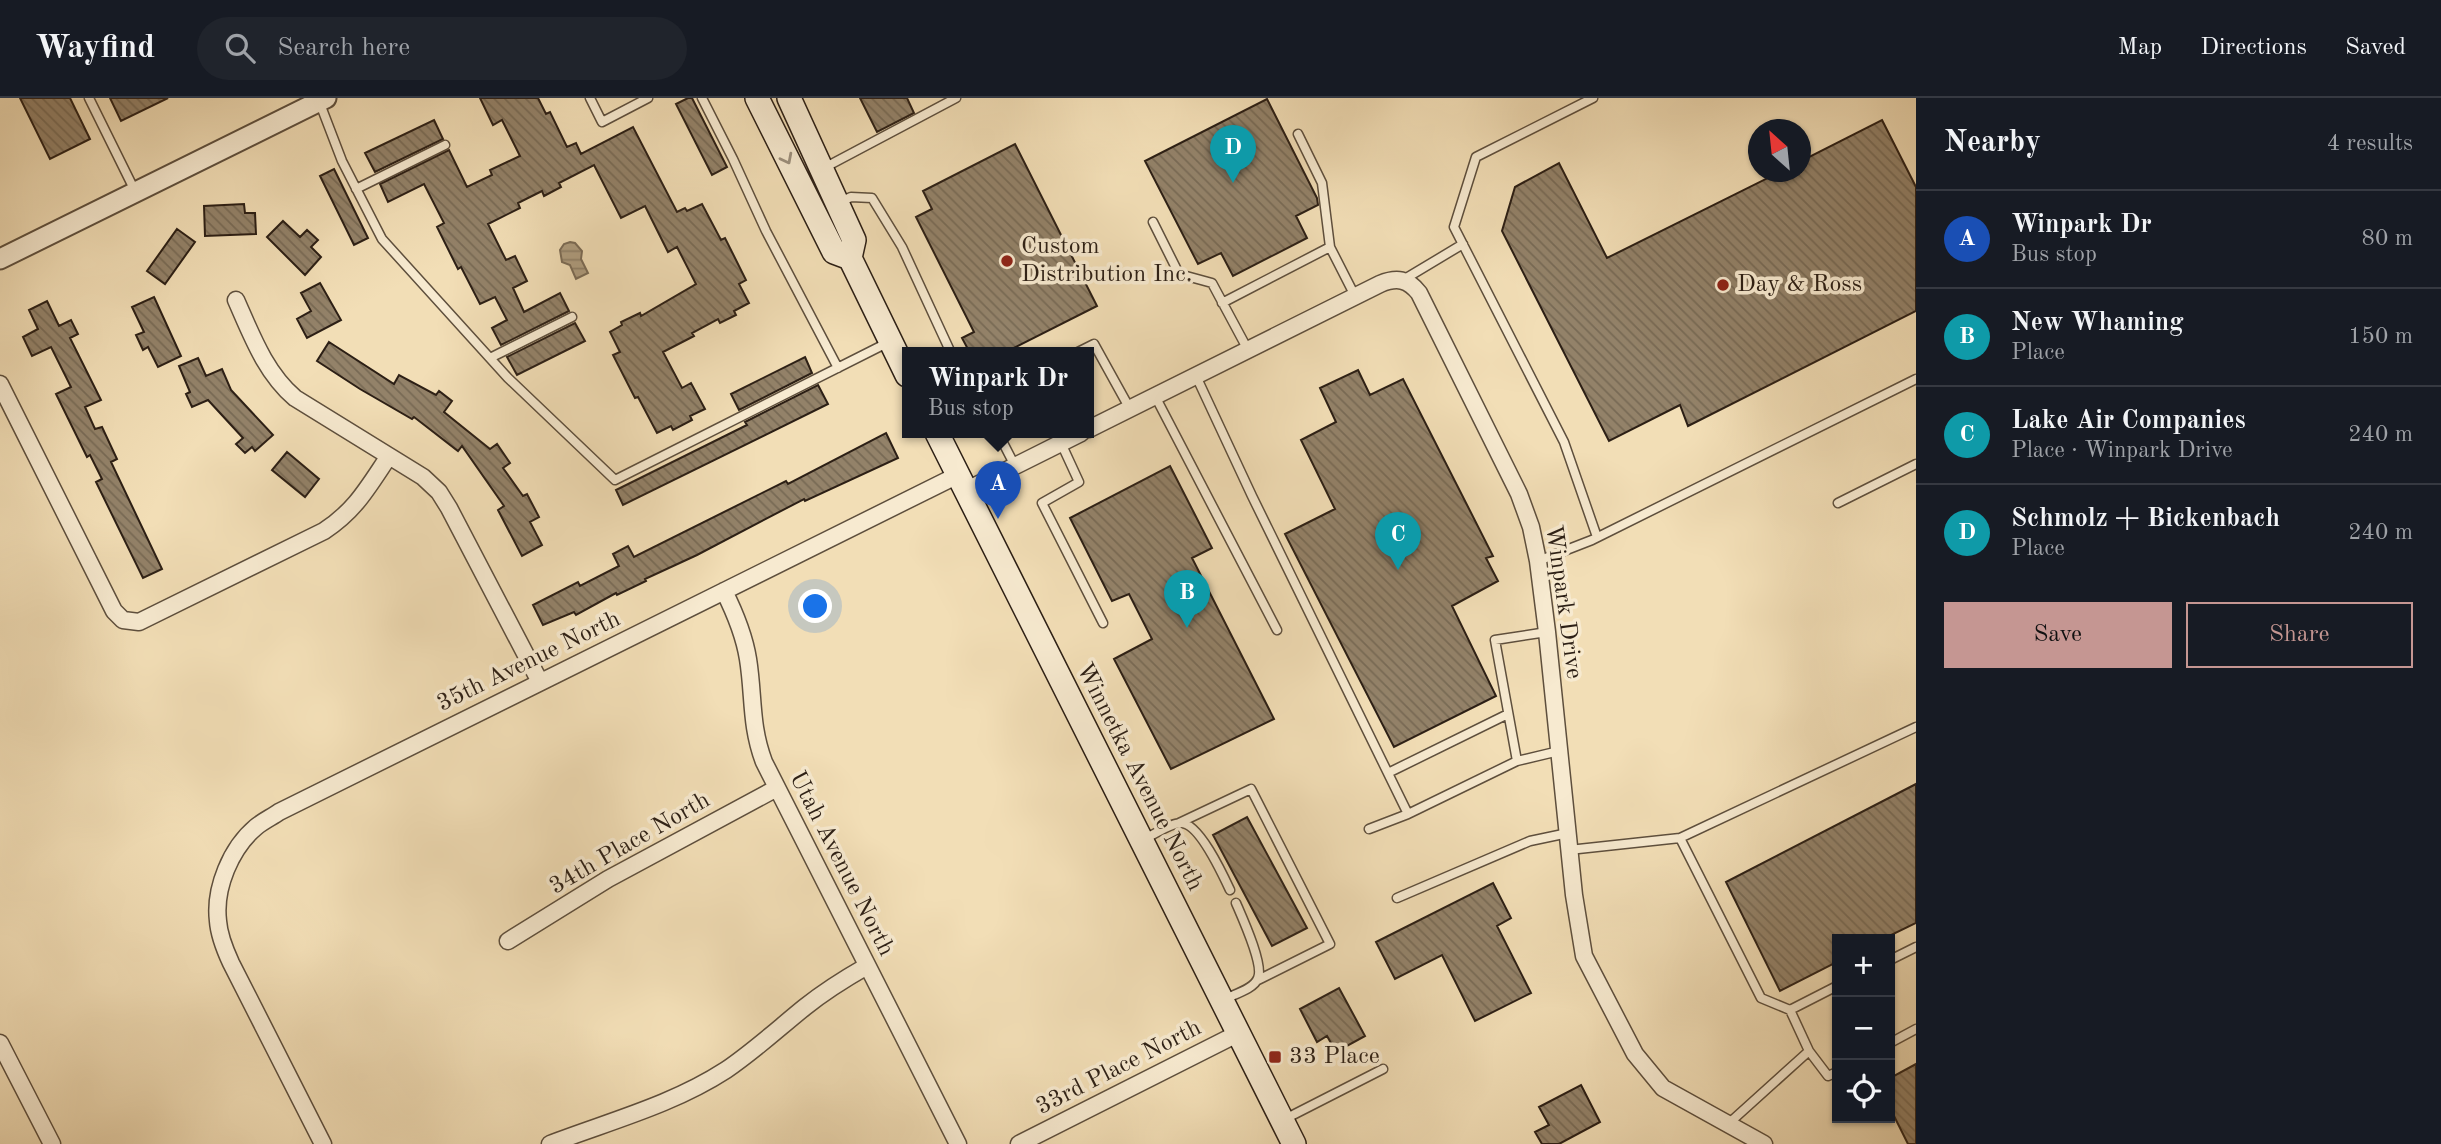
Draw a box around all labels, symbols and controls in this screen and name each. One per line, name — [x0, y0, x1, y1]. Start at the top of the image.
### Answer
search box — [197, 17, 687, 80]
icon: search — [221, 29, 259, 67]
text: Wayfind — [35, 32, 155, 65]
text: Search here — [277, 35, 410, 61]
text: Map — [2118, 36, 2162, 60]
text: Directions — [2200, 36, 2307, 60]
text: Saved — [2345, 36, 2406, 60]
north arrow — [1748, 119, 1811, 182]
pin: D — [1210, 125, 1256, 183]
text: Nearby — [1944, 128, 2041, 158]
text: 4 results — [2327, 132, 2413, 155]
one-way arrow — [779, 152, 793, 164]
text: Winpark Dr — [2011, 212, 2152, 238]
text: A — [1958, 227, 1976, 250]
text: 80 m — [2362, 227, 2413, 250]
place label: Custom Distribution Inc. — [1021, 235, 1193, 287]
text: Bus stop — [2011, 243, 2097, 266]
marker: Custom Distribution Inc. — [999, 253, 1015, 269]
place label: Day & Ross — [1737, 273, 1862, 297]
marker: Day & Ross — [1715, 277, 1731, 293]
text: New Whaming — [2011, 310, 2184, 336]
text: B — [1959, 325, 1975, 348]
text: 150 m — [2348, 325, 2413, 348]
text: Place — [2011, 341, 2065, 364]
popup — [902, 347, 1094, 438]
text: Winpark Dr — [928, 366, 1068, 392]
text: Bus stop — [928, 397, 1014, 420]
text: Lake Air Companies — [2011, 408, 2246, 434]
text: C — [1959, 423, 1975, 446]
text: 240 m — [2348, 423, 2413, 446]
text: Place · Winpark Drive — [2011, 439, 2233, 462]
pin: A — [975, 461, 1021, 519]
text: Schmolz + Bickenbach — [2011, 506, 2280, 532]
pin: C — [1375, 512, 1421, 570]
text: D — [1958, 521, 1976, 544]
text: 240 m — [2348, 521, 2413, 544]
street label: Winpark Drive — [1540, 524, 1586, 680]
text: Place — [2011, 537, 2065, 560]
pin: B — [1164, 570, 1210, 628]
your location — [798, 589, 832, 623]
button: Save — [1944, 602, 2172, 668]
button: Share — [2186, 602, 2413, 668]
street label: 35th Avenue North — [434, 607, 624, 717]
street label: Winnetka Avenue North — [1071, 659, 1207, 895]
street label: Utah Avenue North — [784, 768, 898, 960]
street label: 34th Place North — [546, 788, 714, 900]
map controls — [1832, 934, 1895, 1123]
button: + — [1832, 934, 1895, 997]
button: − — [1832, 997, 1895, 1060]
street label: 33rd Place North — [1033, 1016, 1205, 1120]
place label: 33 Place — [1289, 1045, 1380, 1069]
marker: 33 Place — [1267, 1049, 1283, 1065]
button: locate — [1832, 1060, 1895, 1123]

